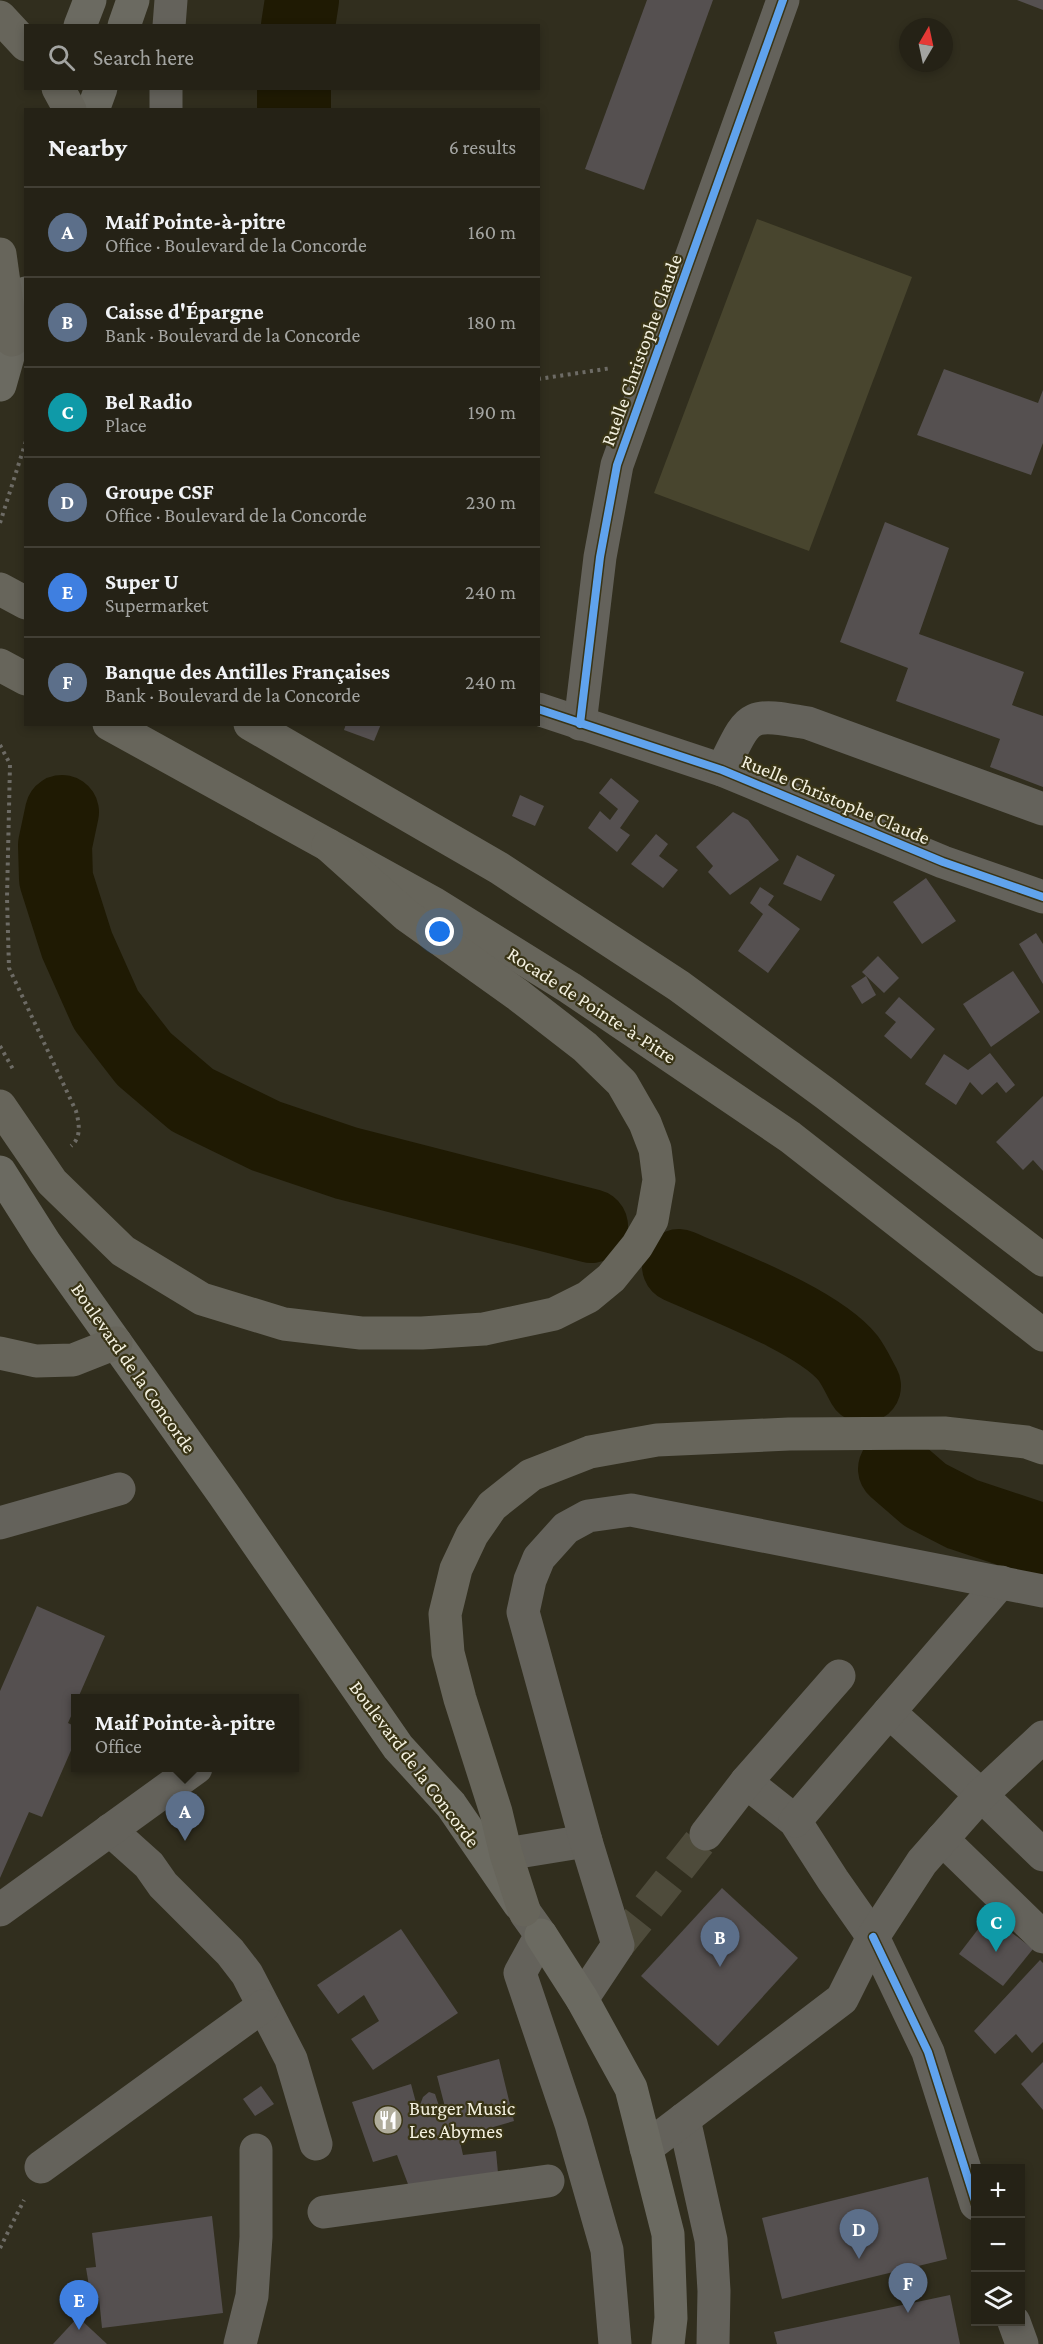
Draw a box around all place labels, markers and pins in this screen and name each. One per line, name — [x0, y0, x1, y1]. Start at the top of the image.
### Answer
pin: A — [166, 1792, 204, 1841]
pin: C — [976, 1902, 1016, 1952]
pin: B — [700, 1918, 740, 1967]
place label: Burger Music Les Abymes — [409, 2097, 516, 2143]
restaurant icon: Burger Music Les Abymes — [372, 2104, 404, 2136]
pin: D — [840, 2210, 878, 2259]
pin: F — [888, 2264, 928, 2313]
pin: E — [60, 2280, 98, 2330]

